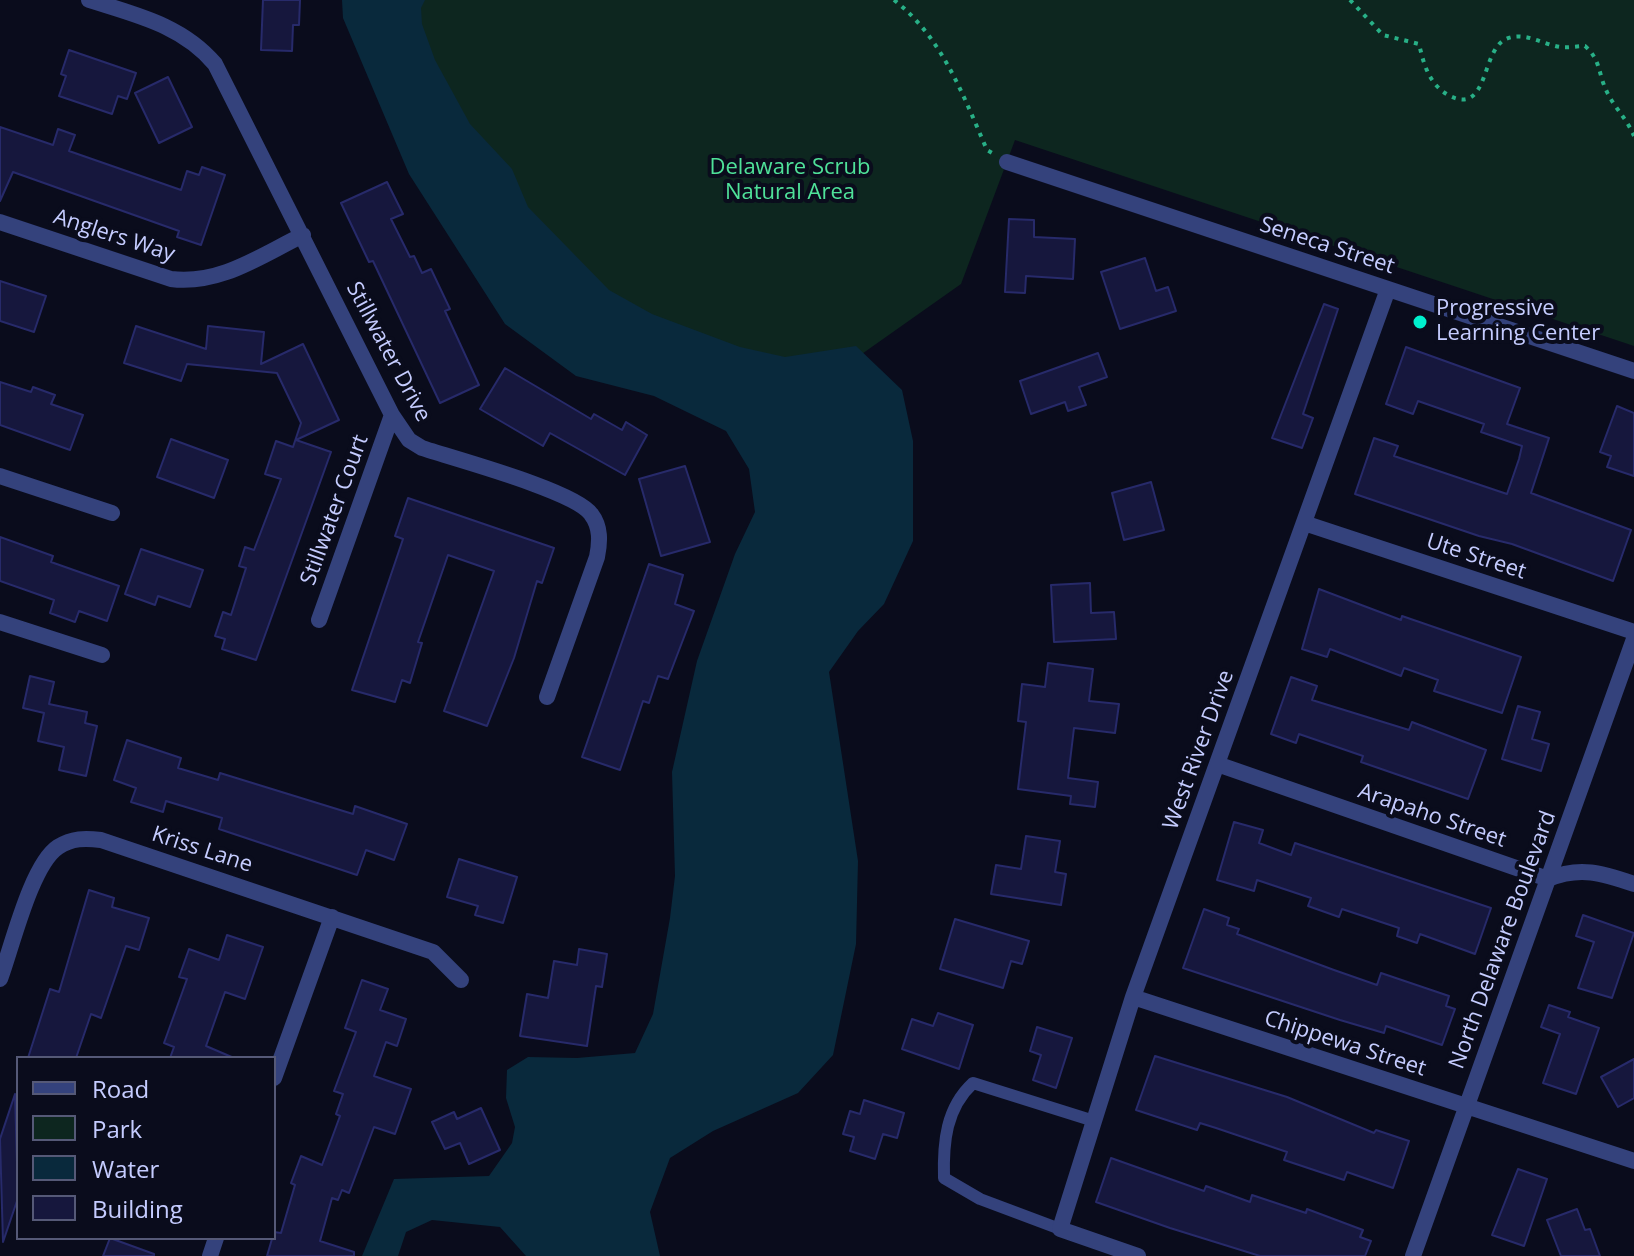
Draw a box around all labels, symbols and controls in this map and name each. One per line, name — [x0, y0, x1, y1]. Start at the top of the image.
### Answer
park label: Delaware Scrub Natural Area — [710, 155, 870, 206]
street label: Anglers Way — [50, 204, 178, 268]
street label: Seneca Street — [1256, 212, 1398, 280]
street label: Stillwater Drive — [340, 278, 436, 426]
place label: Progressive Learning Center — [1436, 296, 1600, 348]
marker: Progressive Learning Center — [1411, 313, 1429, 331]
street label: Stillwater Court — [296, 431, 374, 589]
street label: Ute Street — [1423, 528, 1529, 586]
street label: West River Drive — [1158, 667, 1240, 833]
street label: Arapaho Street — [1355, 778, 1509, 854]
street label: North Delaware Boulevard — [1444, 807, 1562, 1073]
street label: Kriss Lane — [148, 821, 256, 879]
street label: Chippewa Street — [1261, 1005, 1429, 1083]
legend — [16, 1056, 276, 1240]
text: Road — [92, 1072, 149, 1105]
text: Park — [92, 1112, 142, 1145]
text: Water — [92, 1152, 159, 1185]
text: Building — [92, 1192, 183, 1225]

